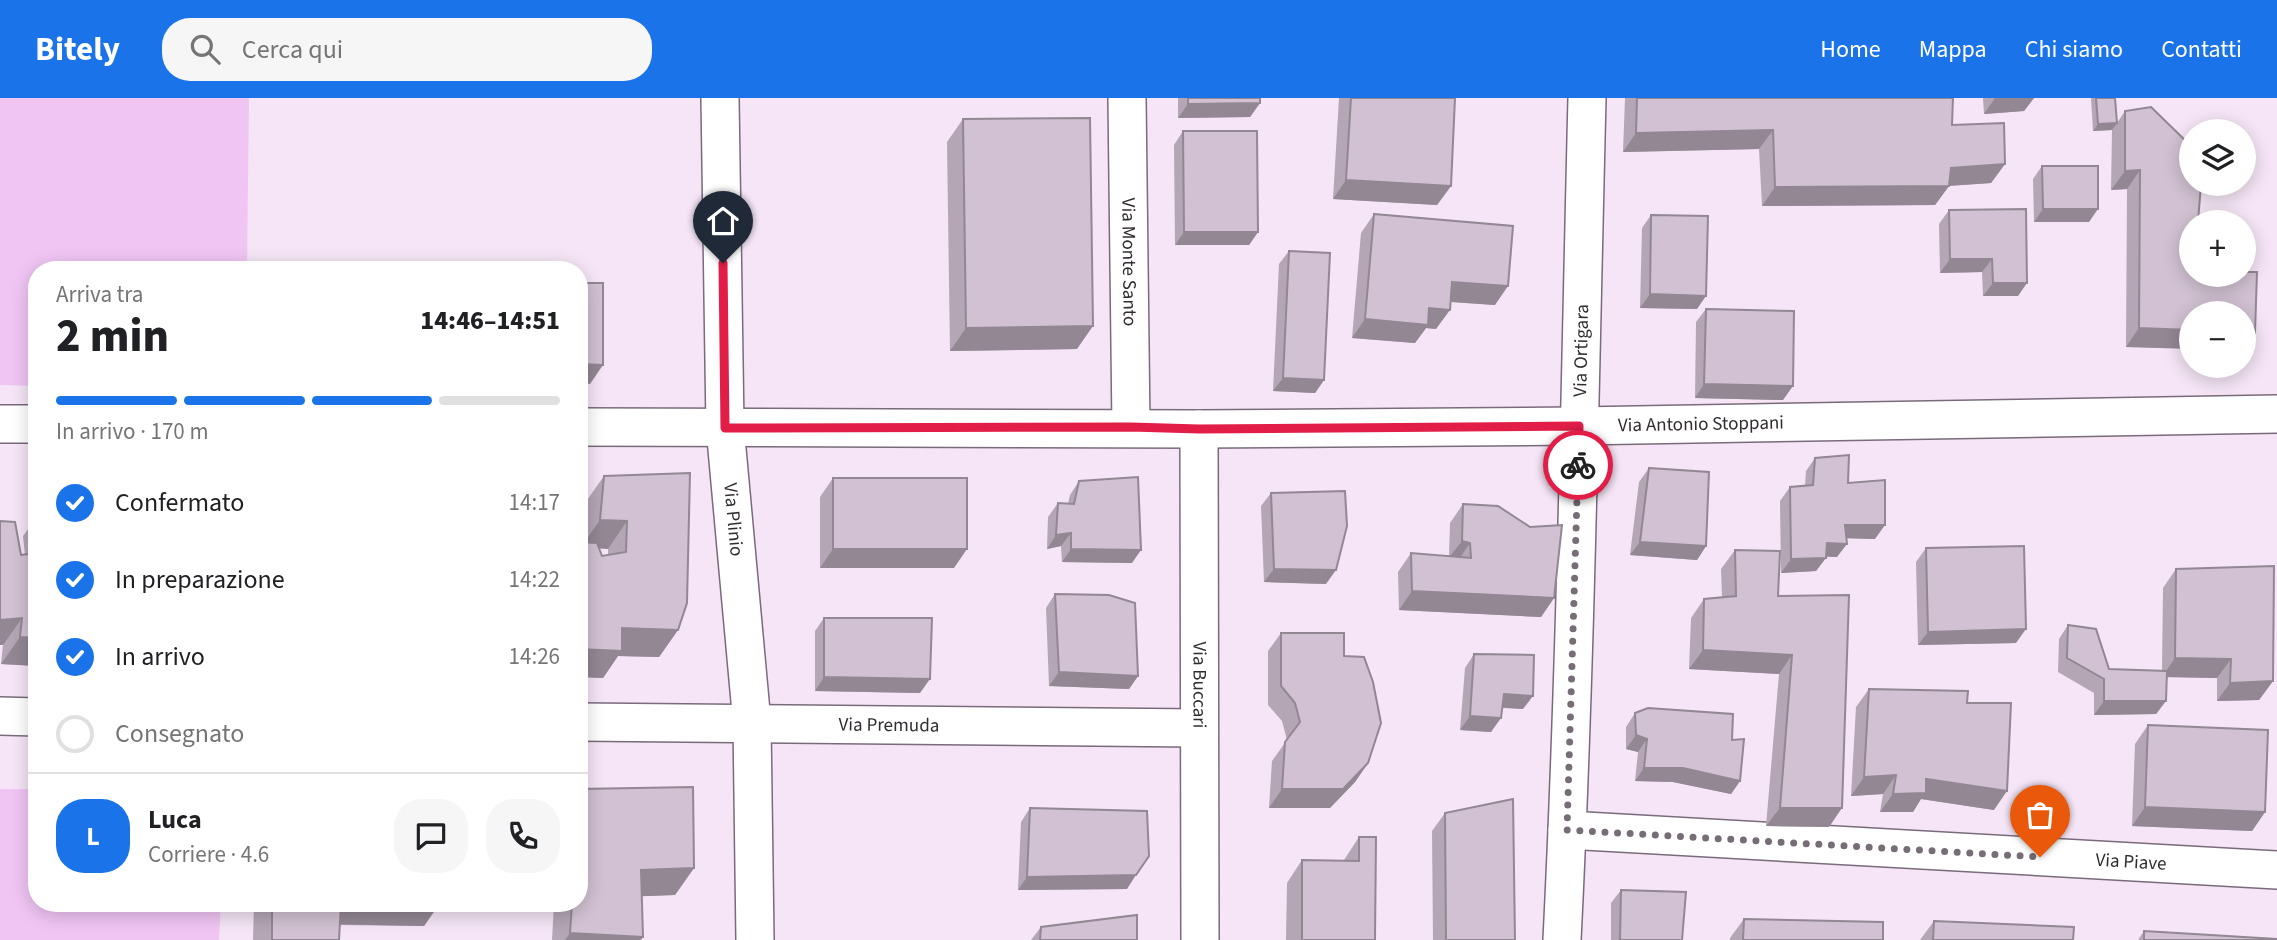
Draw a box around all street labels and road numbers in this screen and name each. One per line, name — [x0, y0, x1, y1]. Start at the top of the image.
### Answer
street label: Via Monte Santo — [1115, 198, 1143, 326]
street label: Via Ortigara — [1567, 304, 1596, 397]
street label: Via Antonio Stoppani — [1618, 409, 1784, 439]
street label: Via Plinio — [717, 482, 750, 557]
street label: Via Buccari — [1186, 641, 1213, 729]
street label: Via Premuda — [838, 711, 939, 739]
street label: Via Piave — [2095, 846, 2167, 877]

